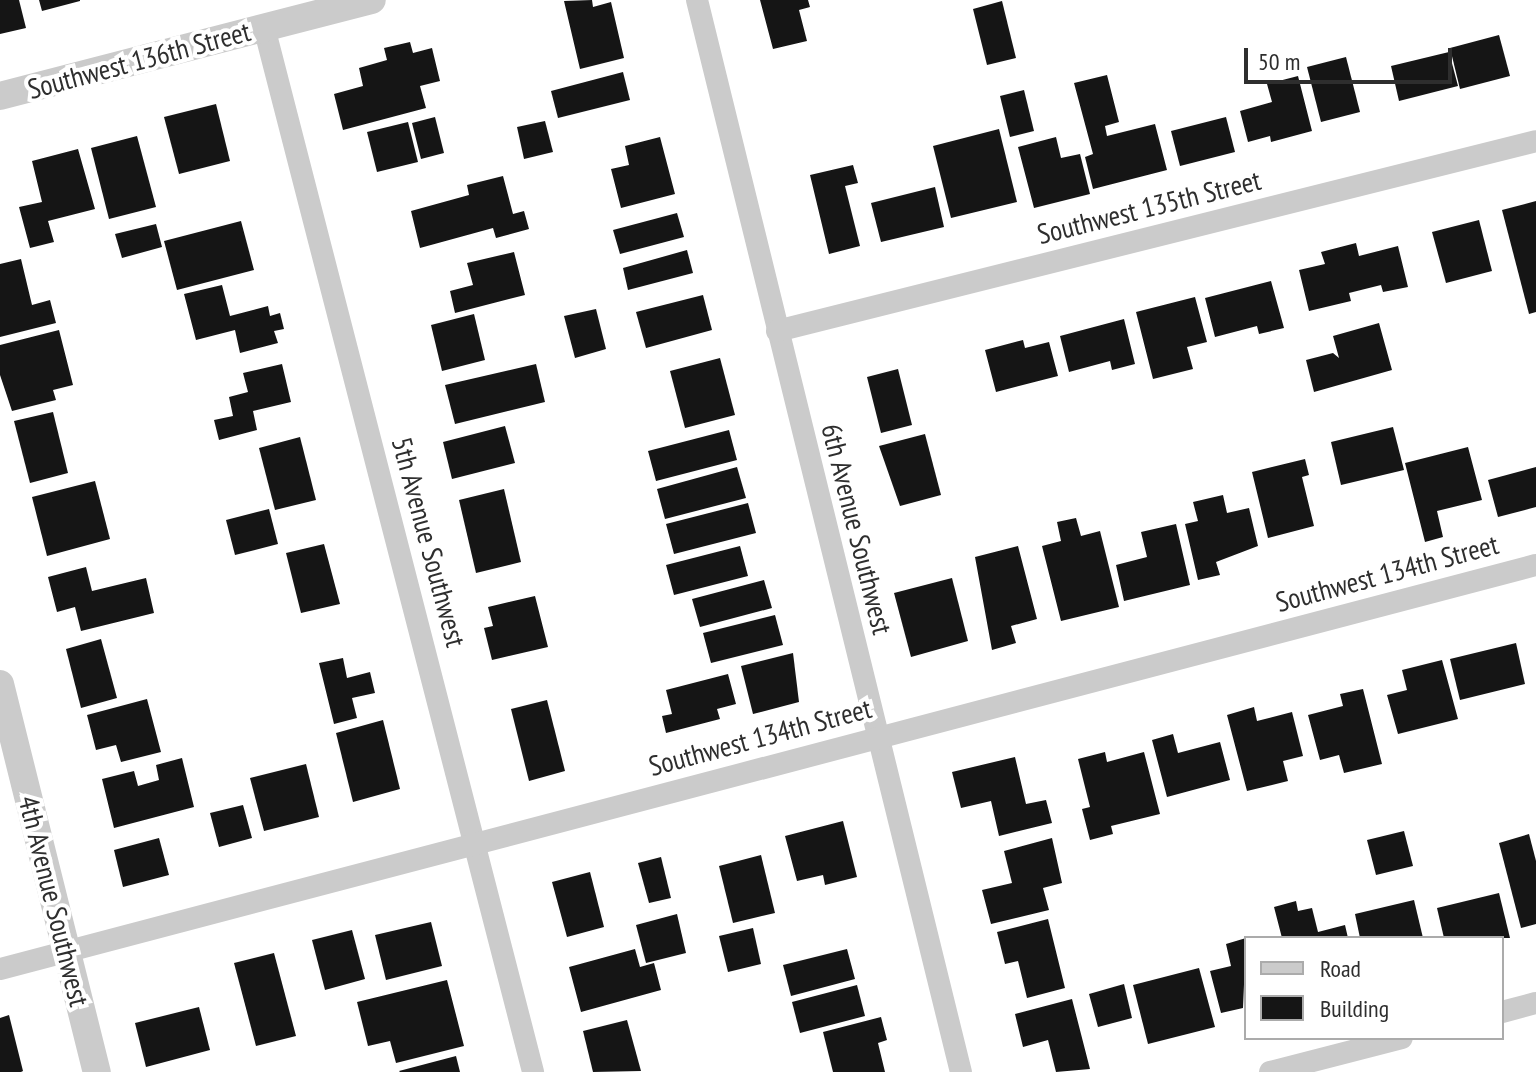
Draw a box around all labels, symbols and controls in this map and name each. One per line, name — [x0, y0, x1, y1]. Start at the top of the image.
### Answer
street label: Southwest 136th Street — [24, 14, 254, 106]
scale bar — [1248, 32, 1456, 82]
text: 50 m — [1258, 46, 1300, 77]
street label: Southwest 135th Street — [1034, 163, 1264, 251]
street label: 6th Avenue Southwest — [815, 420, 899, 638]
street label: 5th Avenue Southwest — [385, 433, 473, 651]
street label: Southwest 134th Street — [1272, 527, 1502, 619]
street label: Southwest 134th Street — [645, 691, 875, 783]
street label: 4th Avenue Southwest — [12, 792, 96, 1010]
legend — [1244, 936, 1504, 1040]
text: Road — [1320, 953, 1361, 984]
text: Building — [1320, 993, 1389, 1024]

